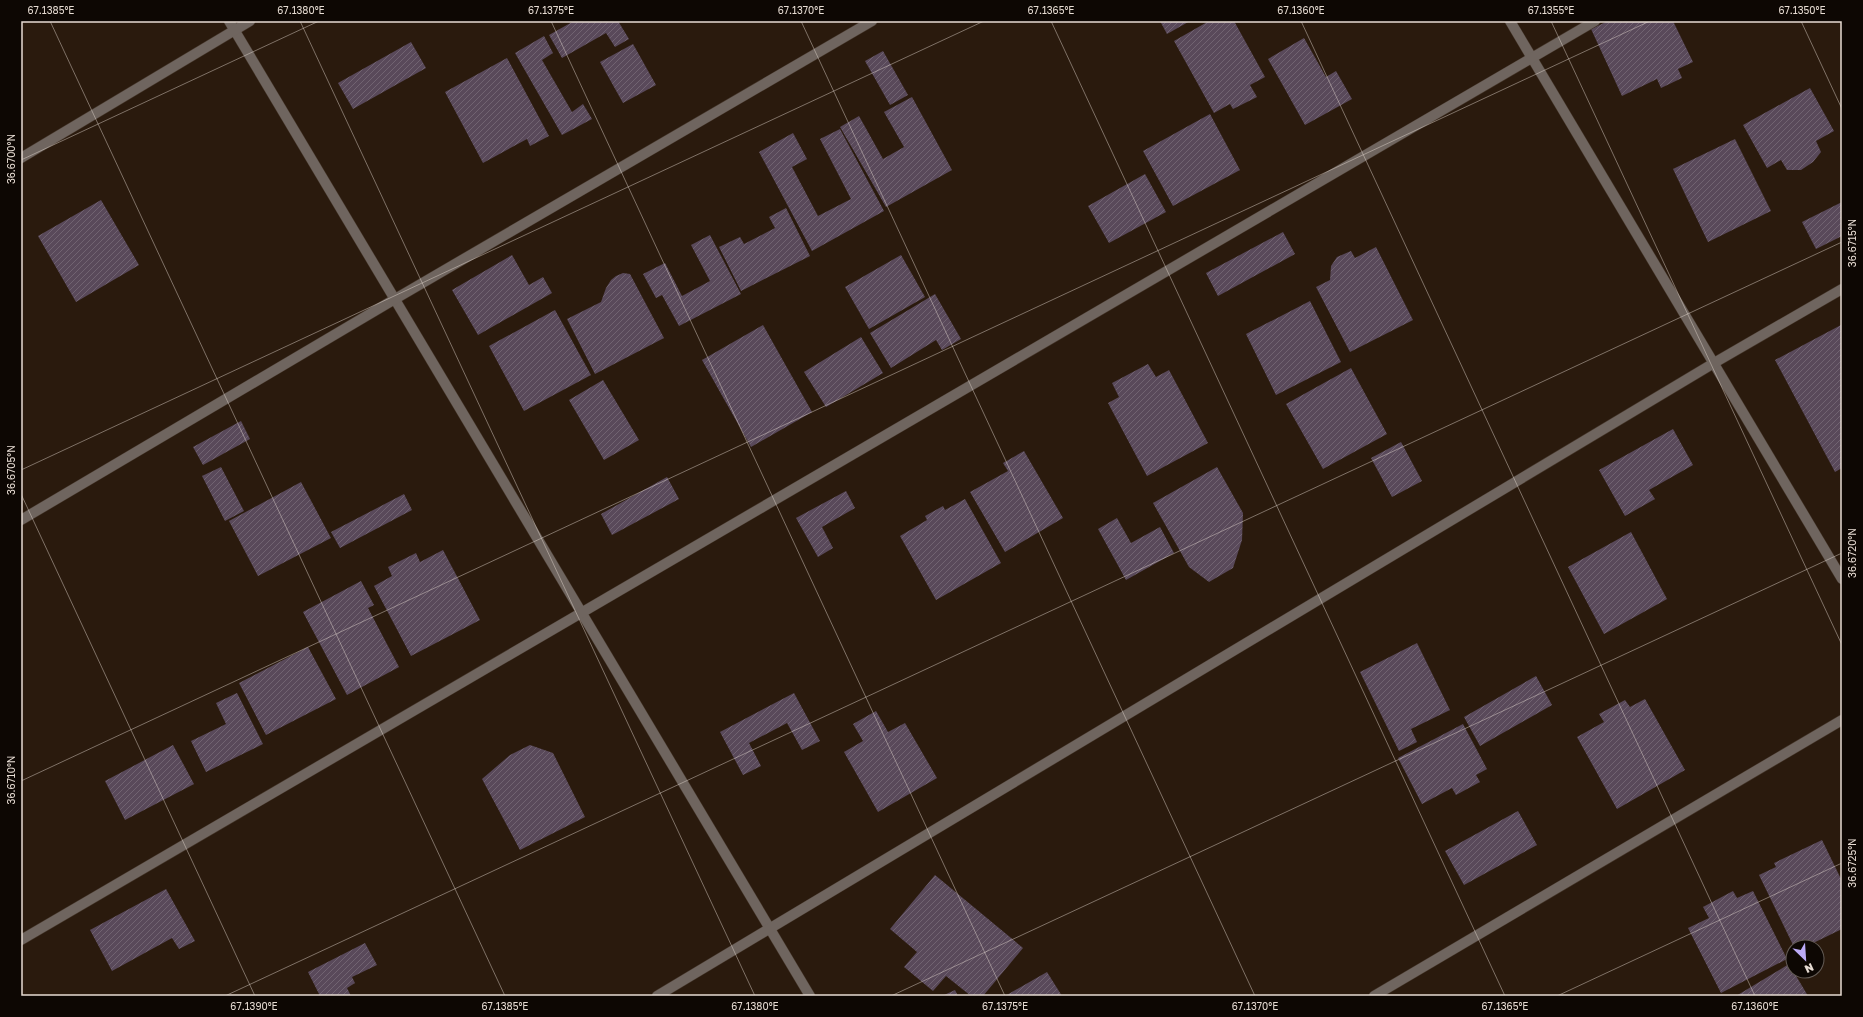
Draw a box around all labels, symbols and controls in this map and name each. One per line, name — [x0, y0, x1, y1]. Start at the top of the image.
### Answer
text: 67.1385°E — [28, 4, 74, 16]
text: 67.1380°E — [277, 4, 325, 16]
text: 67.1375°E — [528, 4, 574, 16]
text: 67.1370°E — [778, 4, 824, 16]
text: 67.1365°E — [1028, 4, 1074, 16]
text: 67.1360°E — [1277, 4, 1325, 16]
text: 67.1355°E — [1528, 4, 1574, 16]
text: 67.1350°E — [1778, 4, 1826, 16]
text: 36.6700°N — [5, 134, 17, 184]
text: 36.6715°N — [1846, 219, 1858, 267]
text: 36.6705°N — [5, 445, 17, 495]
text: 36.6720°N — [1846, 528, 1858, 578]
text: 36.6710°N — [5, 756, 17, 804]
text: 36.6725°N — [1846, 838, 1858, 888]
north arrow — [1785, 939, 1825, 979]
text: N — [1803, 961, 1816, 976]
text: 67.1390°E — [230, 1000, 278, 1012]
text: 67.1385°E — [482, 1000, 528, 1012]
text: 67.1380°E — [731, 1000, 779, 1012]
text: 67.1375°E — [982, 1000, 1028, 1012]
text: 67.1370°E — [1232, 1000, 1278, 1012]
text: 67.1365°E — [1482, 1000, 1528, 1012]
text: 67.1360°E — [1731, 1000, 1779, 1012]

